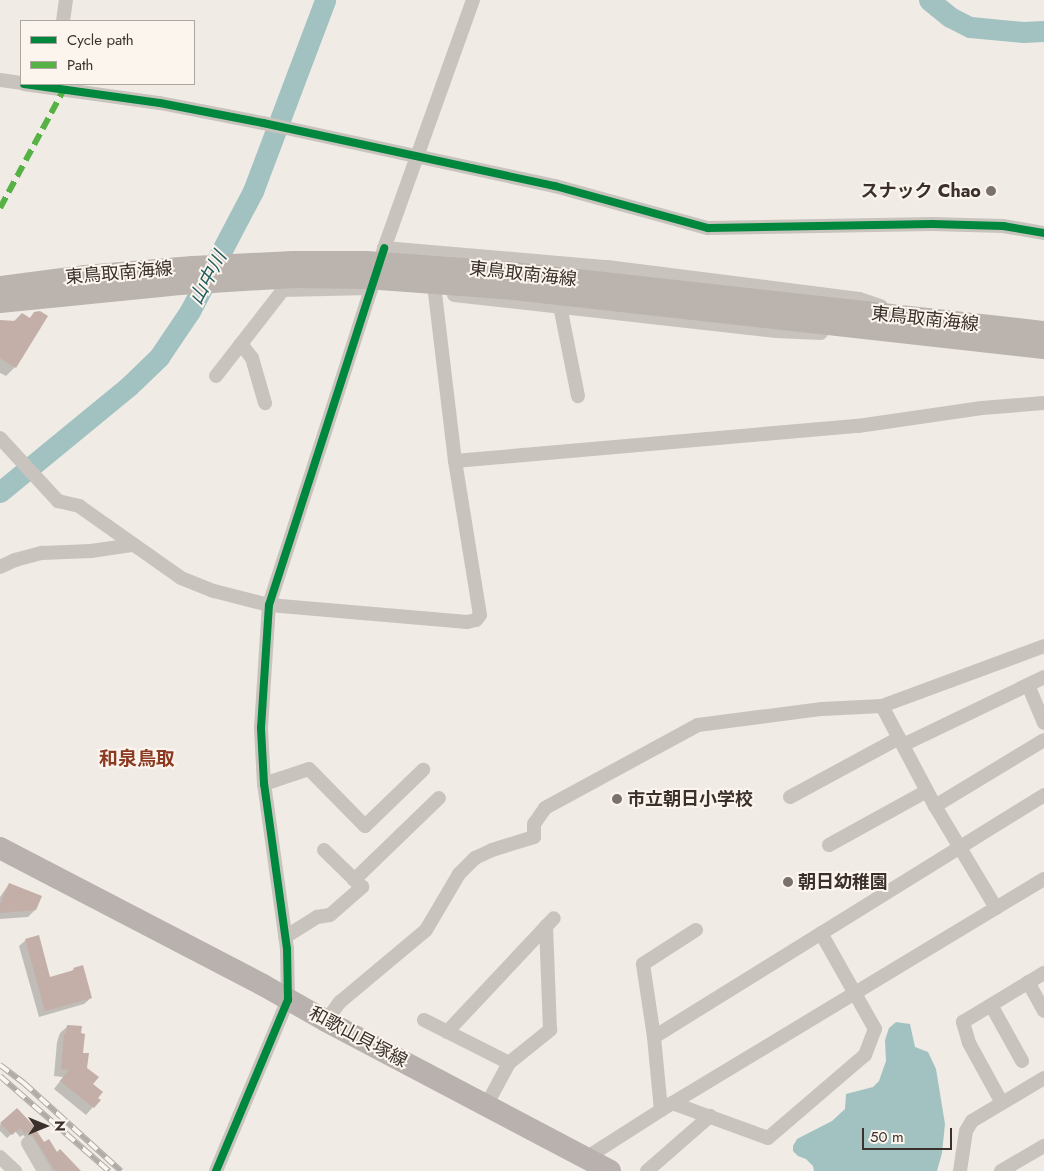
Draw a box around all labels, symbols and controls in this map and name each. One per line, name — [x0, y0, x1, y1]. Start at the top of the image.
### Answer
legend — [20, 20, 195, 85]
text: Cycle path — [67, 29, 134, 51]
text: Path — [67, 54, 93, 76]
place label: スナック Chao — [860, 180, 981, 202]
marker: スナック Chao — [985, 185, 997, 197]
water label: 山中川 — [185, 247, 231, 309]
street label: 東鳥取南海線 — [64, 258, 174, 288]
street label: 東鳥取南海線 — [468, 258, 578, 290]
street label: 東鳥取南海線 — [870, 303, 980, 335]
district label: 和泉鳥取 — [99, 748, 175, 770]
place label: 市立朝日小学校 — [627, 788, 753, 810]
marker: 市立朝日小学校 — [611, 793, 623, 805]
place label: 朝日幼稚園 — [798, 871, 888, 893]
marker: 朝日幼稚園 — [782, 876, 794, 888]
street label: 和歌山貝塚線 — [305, 1002, 411, 1072]
north arrow — [20, 1101, 70, 1151]
scale bar — [864, 1118, 954, 1150]
text: N — [50, 1120, 70, 1132]
text: 50 m — [870, 1126, 904, 1148]

